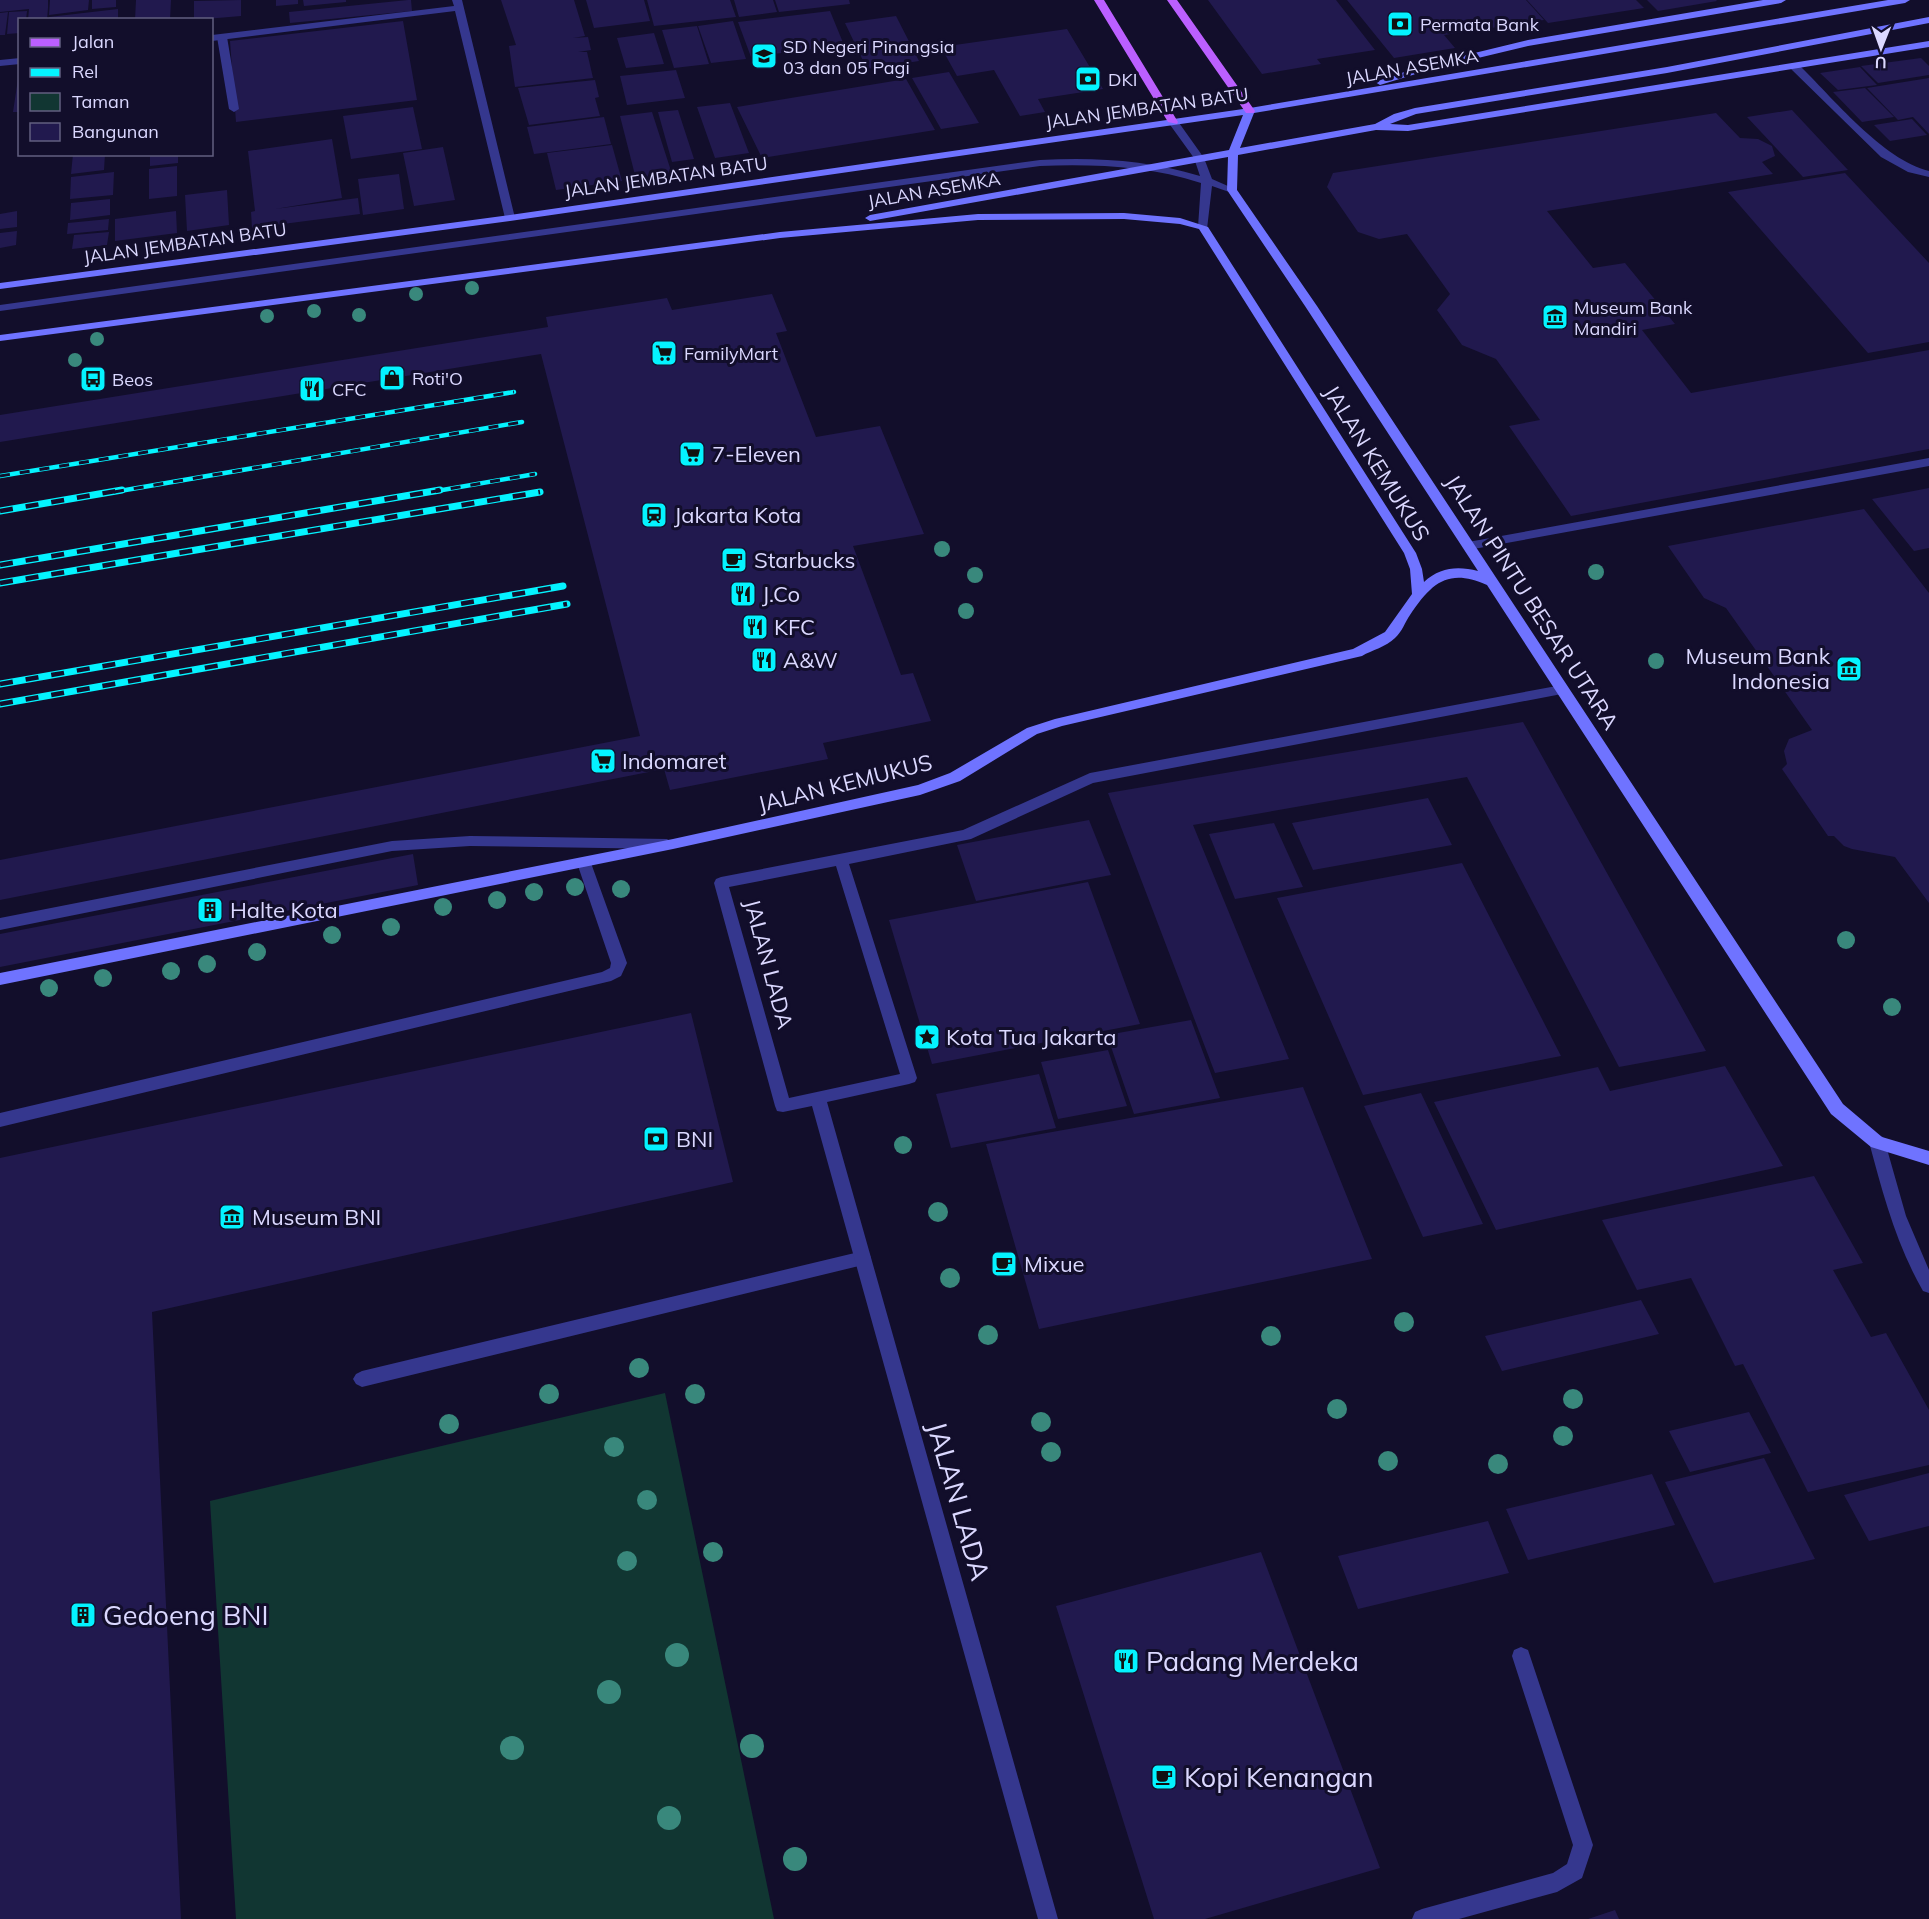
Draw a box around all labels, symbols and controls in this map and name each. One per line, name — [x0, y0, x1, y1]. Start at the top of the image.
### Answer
bank icon: Permata Bank — [1385, 9, 1415, 39]
place label: Permata Bank — [1420, 13, 1540, 36]
legend — [18, 18, 213, 156]
north arrow — [1851, 18, 1911, 78]
text: Jalan — [72, 30, 114, 53]
place label: SD Negeri Pinangsia 03 dan 05 Pagi — [783, 35, 955, 79]
school or university icon: SD Negeri Pinangsia 03 dan 05 Pagi — [749, 41, 779, 71]
street label: JALAN ASEMKA — [1344, 44, 1480, 90]
text: U — [1875, 53, 1887, 73]
text: Rel — [72, 60, 98, 83]
bank icon: DKI — [1073, 64, 1103, 94]
place label: DKI — [1108, 68, 1138, 91]
street label: JALAN JEMBATAN BATU — [1044, 82, 1250, 134]
text: Taman — [72, 90, 129, 113]
text: Bangunan — [72, 120, 159, 143]
street label: JALAN JEMBATAN BATU — [563, 151, 769, 203]
street label: JALAN ASEMKA — [866, 167, 1002, 213]
street label: JALAN JEMBATAN BATU — [82, 217, 288, 269]
place label: Museum Bank Mandiri — [1574, 296, 1693, 340]
museum icon: Museum Bank Mandiri — [1540, 302, 1570, 332]
supermarket icon: FamilyMart — [649, 338, 679, 368]
place label: FamilyMart — [684, 342, 778, 365]
shop icon: Roti'O — [377, 363, 407, 393]
bus stop icon: Beos — [78, 364, 108, 394]
place label: Roti'O — [412, 367, 463, 390]
place label: Beos — [112, 368, 153, 391]
restaurant icon: CFC — [297, 374, 327, 404]
place label: CFC — [332, 378, 366, 401]
street label: JALAN KEMUKUS — [1318, 380, 1436, 546]
supermarket icon: 7-Eleven — [677, 439, 707, 469]
place label: 7-Eleven — [712, 440, 801, 468]
street label: JALAN PINTU BESAR UTARA — [1439, 469, 1625, 735]
station icon: Jakarta Kota — [639, 500, 669, 530]
place label: Jakarta Kota — [674, 501, 801, 529]
cafe icon: Starbucks — [719, 545, 749, 575]
place label: Starbucks — [754, 546, 855, 574]
restaurant icon: J.Co — [728, 579, 758, 609]
place label: J.Co — [762, 580, 800, 608]
restaurant icon: KFC — [740, 612, 770, 642]
place label: KFC — [774, 613, 815, 641]
place label: Museum Bank Indonesia — [1685, 642, 1831, 695]
restaurant icon: A&W — [749, 645, 779, 675]
place label: A&W — [783, 646, 838, 674]
museum icon: Museum Bank Indonesia — [1834, 654, 1864, 684]
supermarket icon: Indomaret — [588, 746, 618, 776]
place label: Indomaret — [622, 747, 727, 775]
street label: JALAN KEMUKUS — [755, 748, 935, 818]
building icon: Halte Kota — [195, 895, 225, 925]
place label: Halte Kota — [230, 896, 338, 924]
street label: JALAN LADA — [738, 896, 800, 1032]
place icon: Kota Tua Jakarta — [912, 1022, 942, 1052]
place label: Kota Tua Jakarta — [946, 1023, 1116, 1051]
bank icon: BNI — [641, 1124, 671, 1154]
place label: BNI — [676, 1125, 713, 1153]
museum icon: Museum BNI — [217, 1202, 247, 1232]
place label: Museum BNI — [252, 1203, 381, 1231]
cafe icon: Mixue — [989, 1249, 1019, 1279]
place label: Mixue — [1024, 1250, 1085, 1278]
street label: JALAN LADA — [920, 1418, 998, 1584]
place label: Gedoeng BNI — [103, 1598, 268, 1632]
building icon: Gedoeng BNI — [68, 1600, 98, 1630]
place label: Padang Merdeka — [1146, 1644, 1359, 1678]
restaurant icon: Padang Merdeka — [1111, 1646, 1141, 1676]
place label: Kopi Kenangan — [1184, 1760, 1374, 1794]
cafe icon: Kopi Kenangan — [1149, 1762, 1179, 1792]

